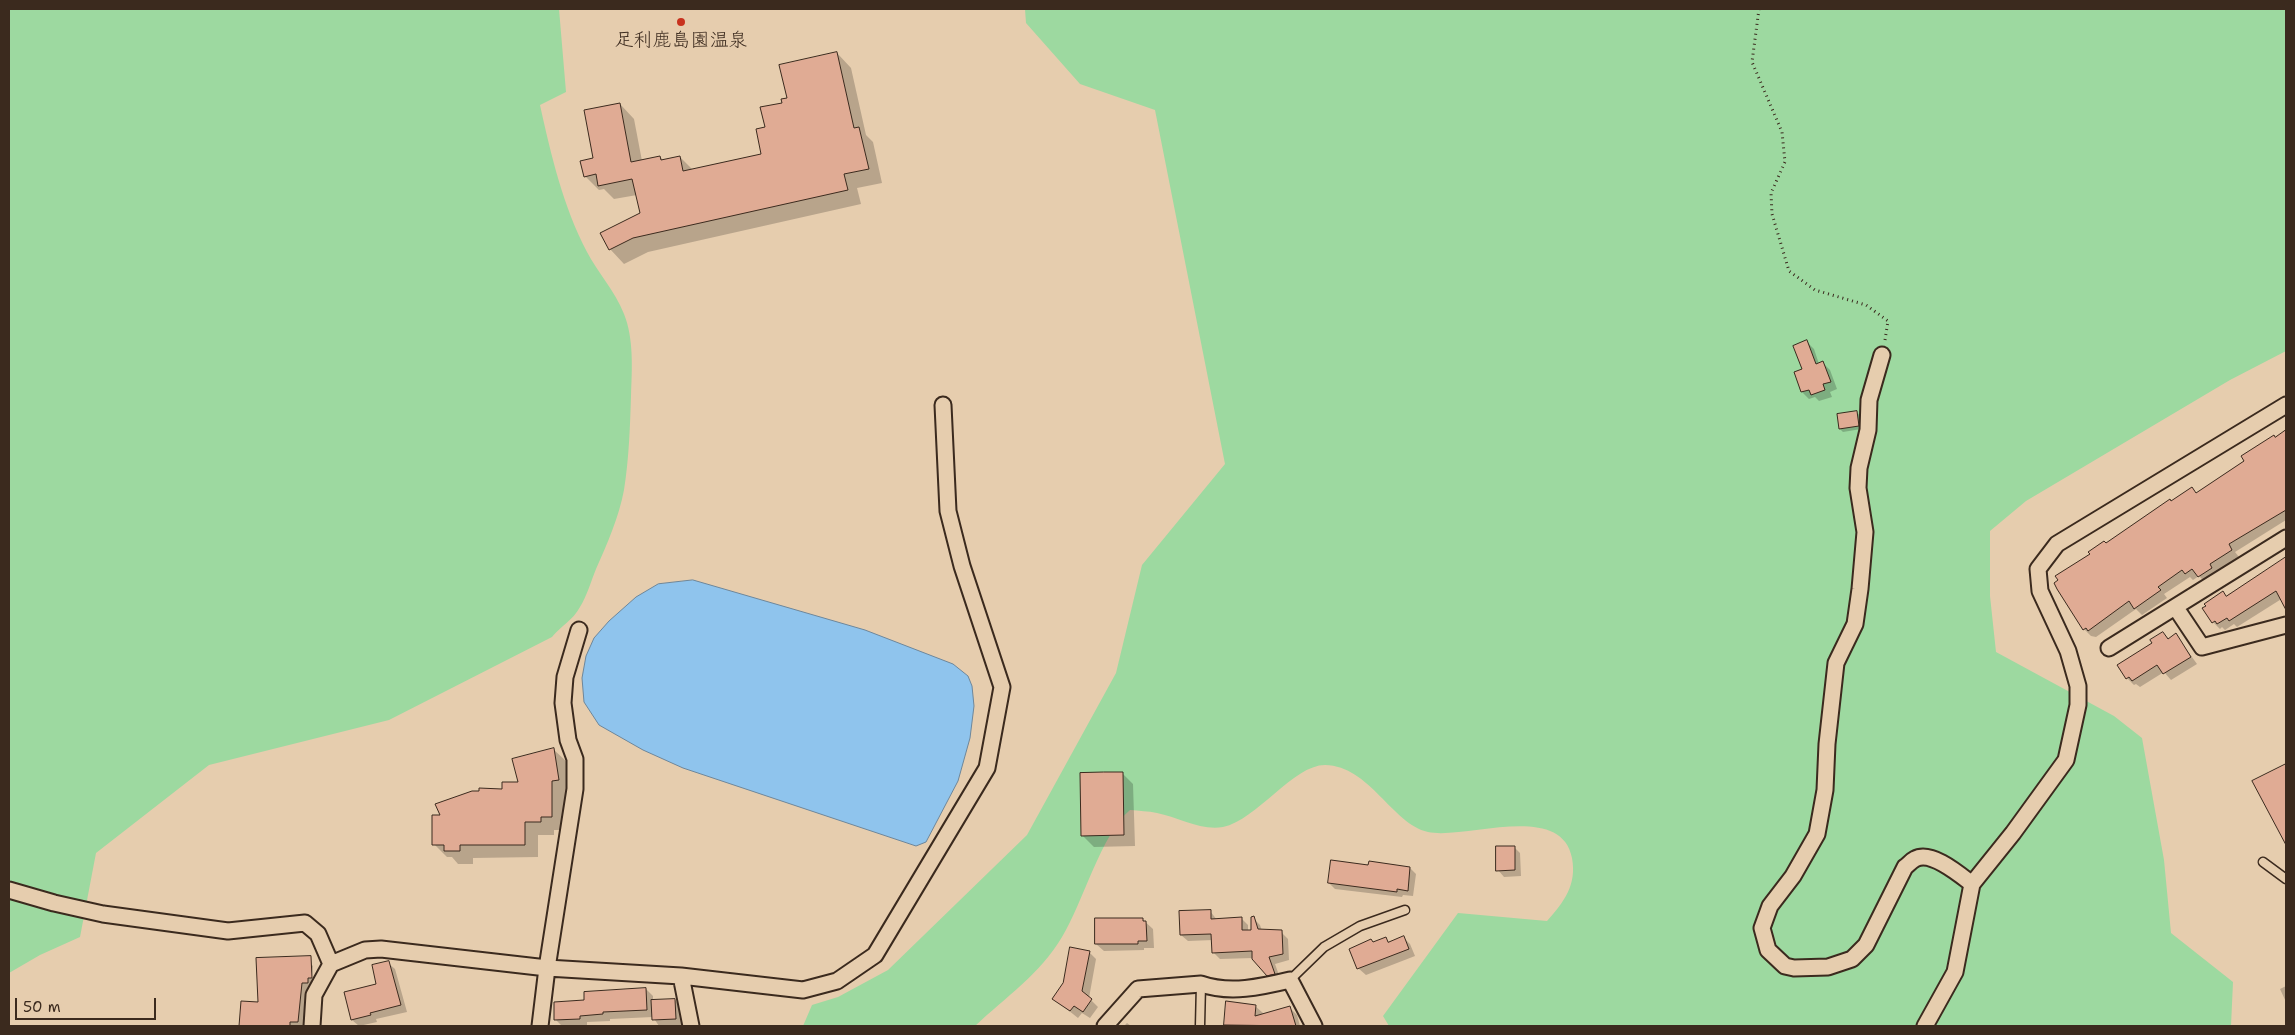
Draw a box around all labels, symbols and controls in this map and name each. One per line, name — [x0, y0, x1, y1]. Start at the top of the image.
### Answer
marker: 足利鹿島園温泉 — [675, 16, 687, 28]
place label: 足利鹿島園温泉 — [615, 30, 747, 52]
scale bar — [18, 988, 159, 1020]
text: 50 m — [23, 997, 61, 1017]

